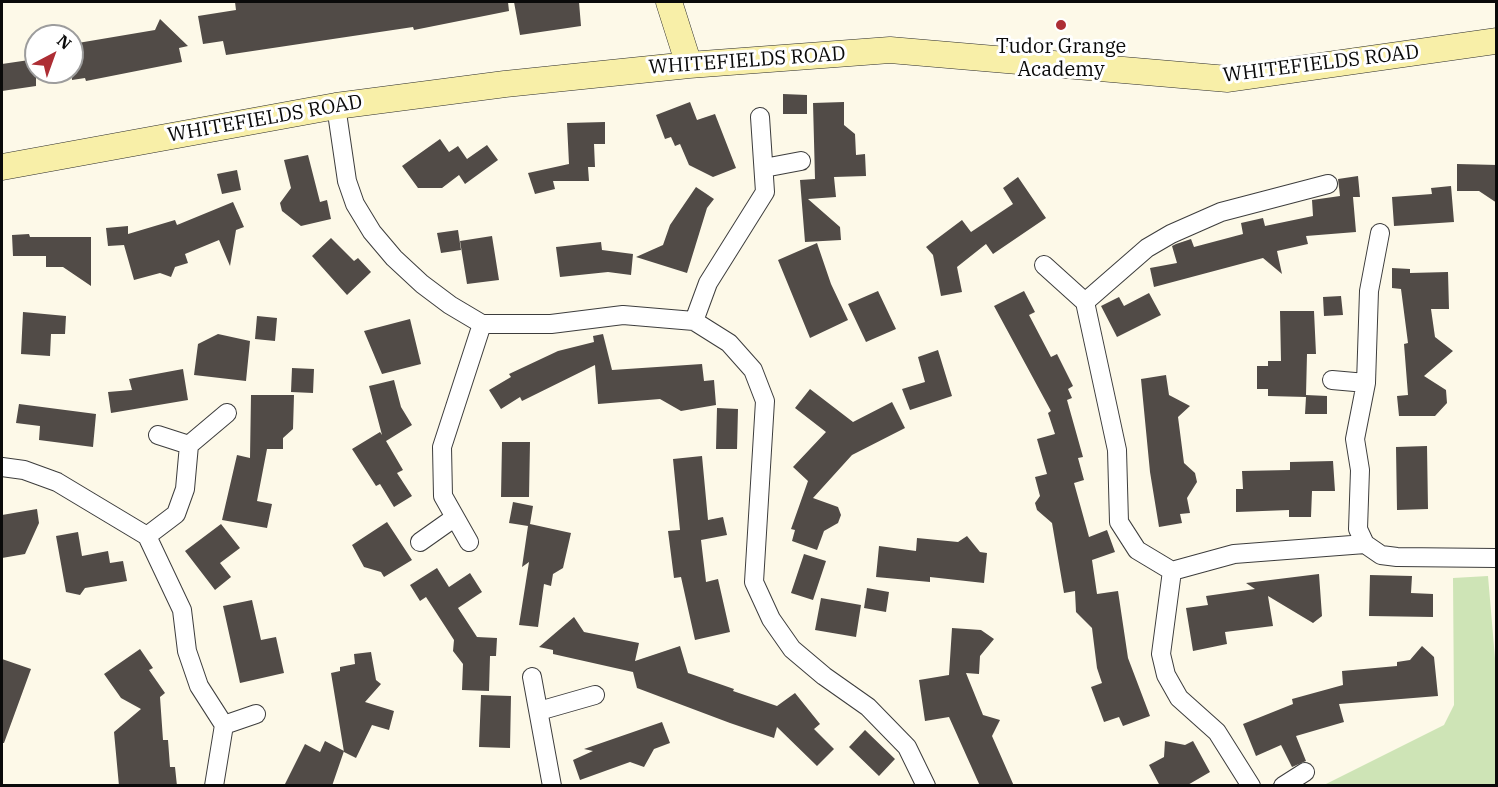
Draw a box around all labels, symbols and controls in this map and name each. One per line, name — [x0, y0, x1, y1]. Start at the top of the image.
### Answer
marker: Tudor Grange Academy — [1054, 18, 1068, 32]
north arrow — [24, 24, 84, 84]
text: N — [53, 30, 76, 54]
place label: Tudor Grange Academy — [996, 35, 1126, 82]
street label: WHITEFIELDS ROAD — [1222, 40, 1420, 88]
street label: WHITEFIELDS ROAD — [648, 42, 846, 80]
street label: WHITEFIELDS ROAD — [166, 90, 364, 148]

